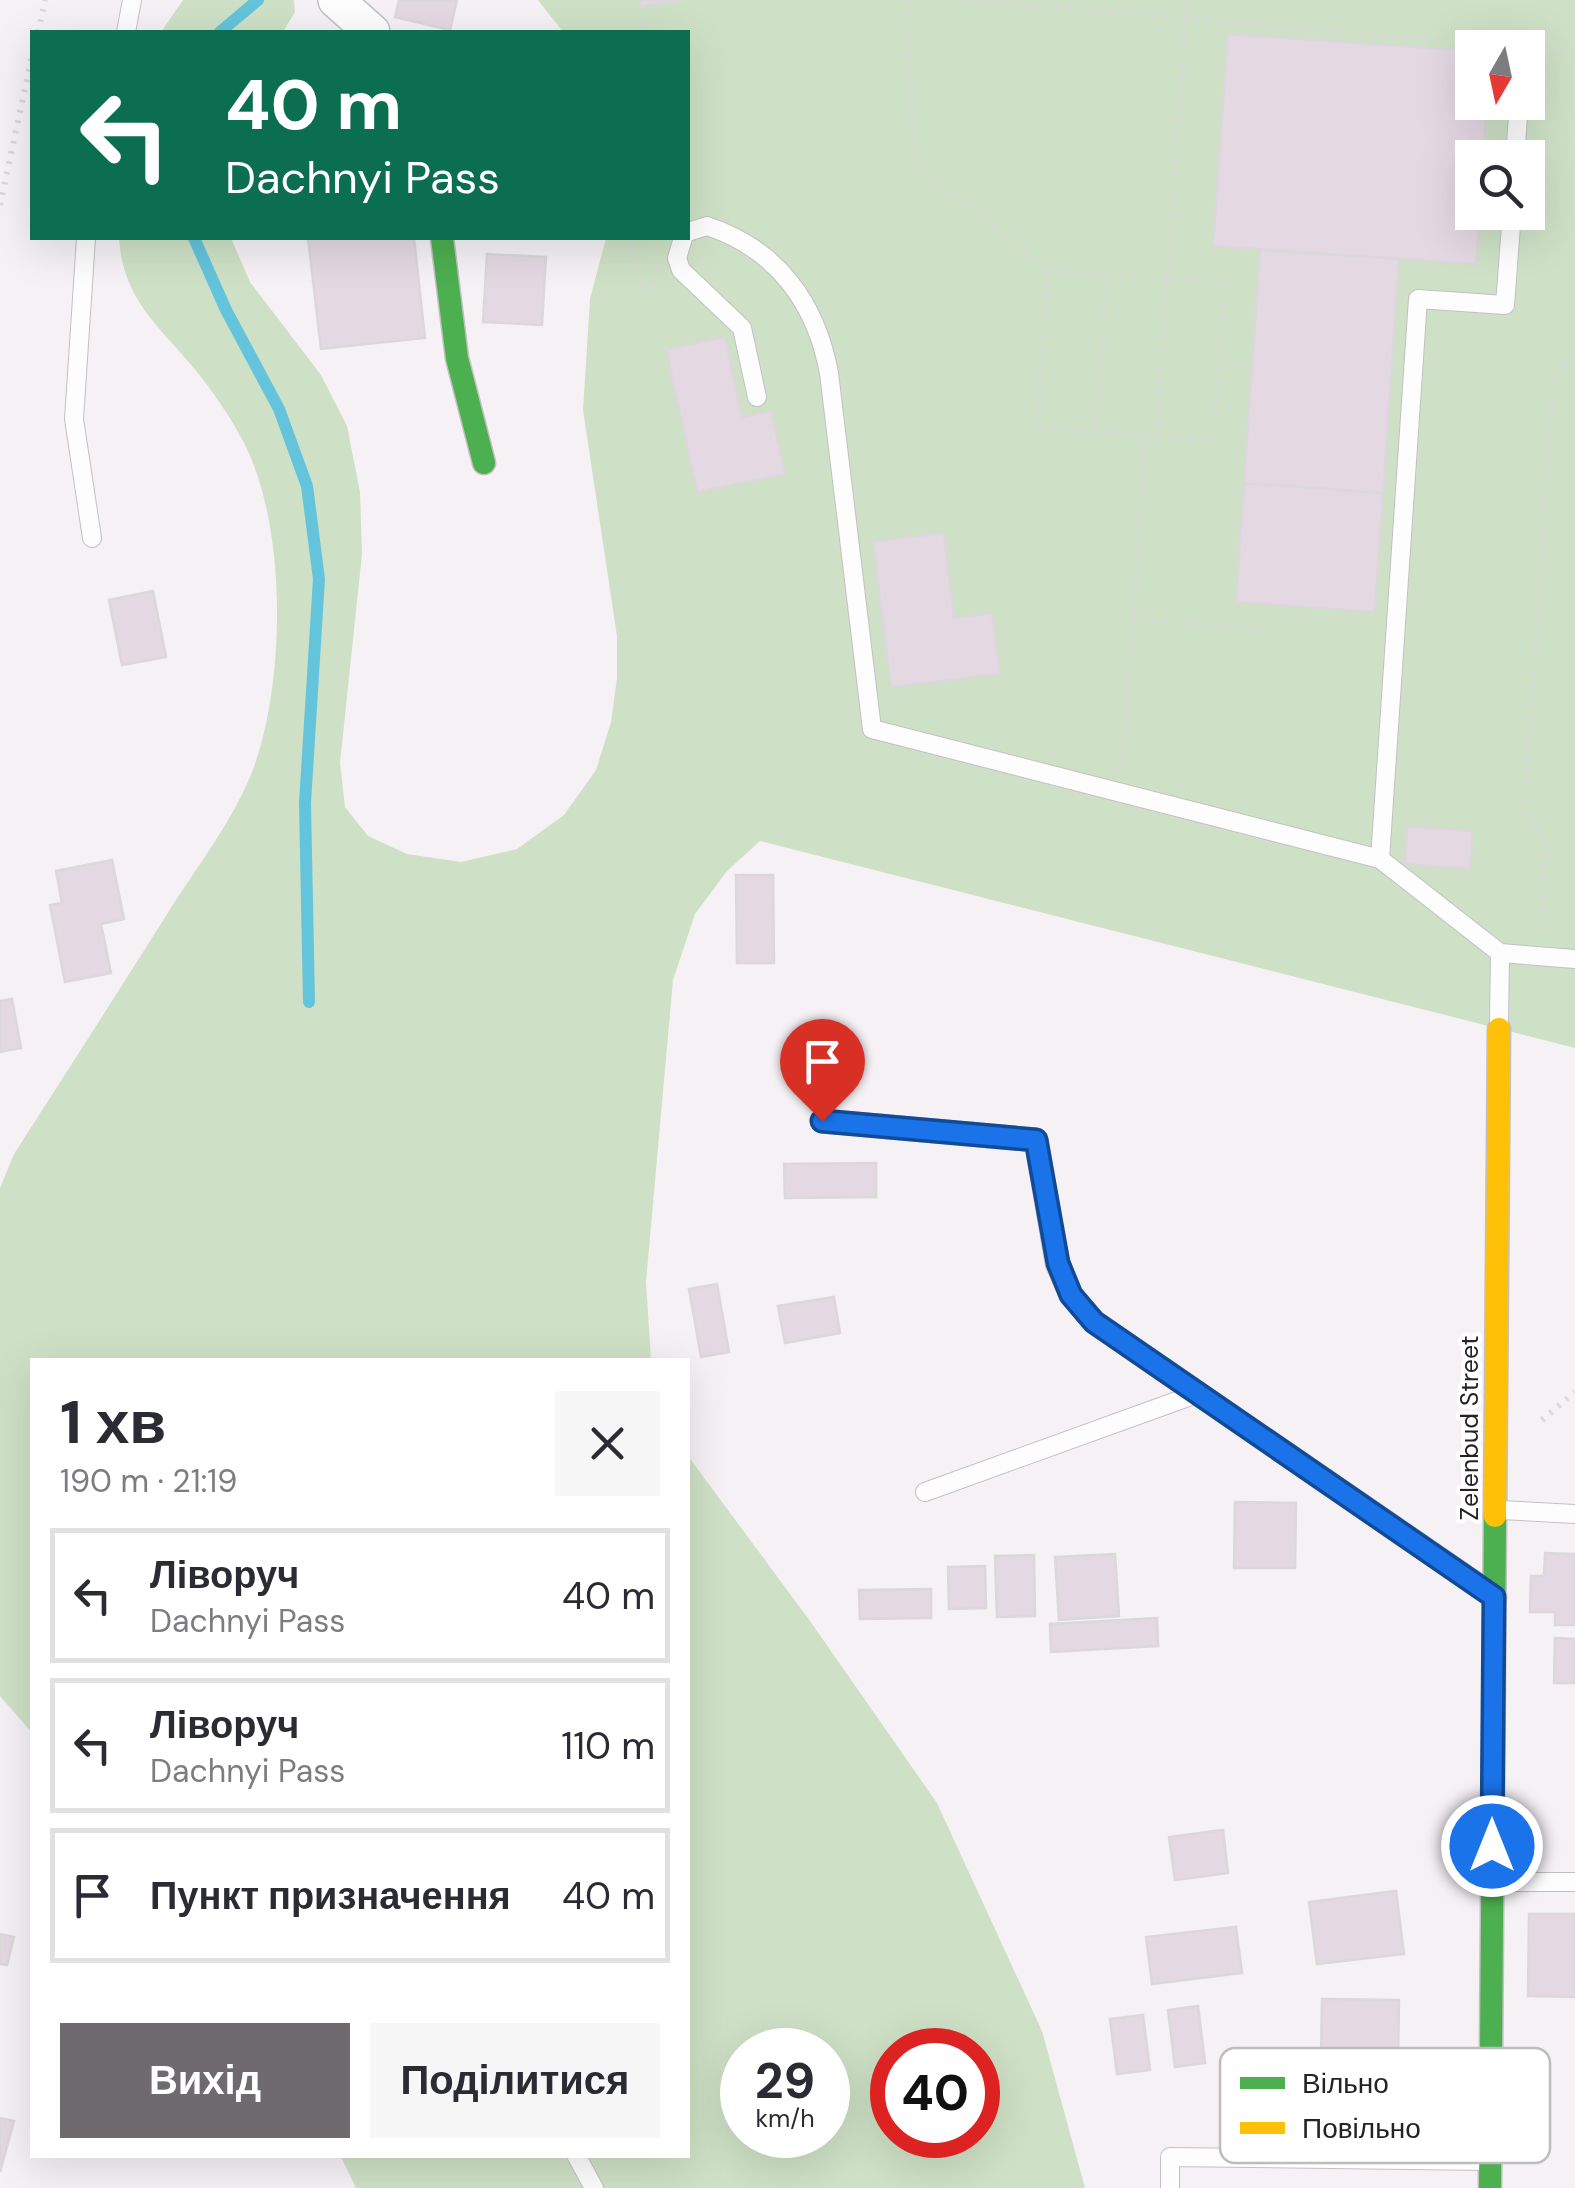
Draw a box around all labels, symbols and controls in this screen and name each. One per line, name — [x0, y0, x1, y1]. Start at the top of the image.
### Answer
north arrow — [1455, 30, 1545, 120]
map controls — [1455, 30, 1545, 230]
text: 40 m — [225, 60, 402, 151]
icon: left — [60, 70, 190, 200]
button: search — [1455, 140, 1545, 230]
text: Dachnyi Pass — [225, 148, 500, 207]
pin — [780, 1019, 865, 1122]
icon: arrive — [795, 1034, 850, 1089]
street label: Zelenbud Street — [1453, 1335, 1486, 1521]
text: 1 хв — [60, 1383, 166, 1462]
button: close — [555, 1391, 660, 1496]
text: 190 m · 21:19 — [60, 1460, 237, 1502]
text: Ліворуч — [150, 1550, 299, 1600]
icon: left — [65, 1568, 120, 1623]
text: 40 m — [562, 1571, 655, 1621]
text: Dachnyi Pass — [150, 1600, 345, 1642]
text: Ліворуч — [150, 1700, 299, 1750]
icon: left — [65, 1718, 120, 1773]
text: 110 m — [561, 1721, 655, 1771]
text: Dachnyi Pass — [150, 1750, 345, 1792]
position arrow — [1440, 1794, 1544, 1898]
icon: arrive — [65, 1868, 120, 1923]
text: Пункт призначення — [150, 1871, 511, 1921]
text: 40 m — [562, 1871, 655, 1921]
button: Вихід — [60, 2023, 350, 2138]
button: Поділитися — [370, 2023, 660, 2138]
speed limit sign: 40 — [870, 2028, 1000, 2158]
text: 29 — [755, 2048, 815, 2114]
legend — [1220, 2048, 1550, 2163]
text: Вільно — [1302, 2065, 1389, 2102]
text: km/h — [755, 2102, 815, 2135]
text: Повільно — [1302, 2110, 1421, 2147]

